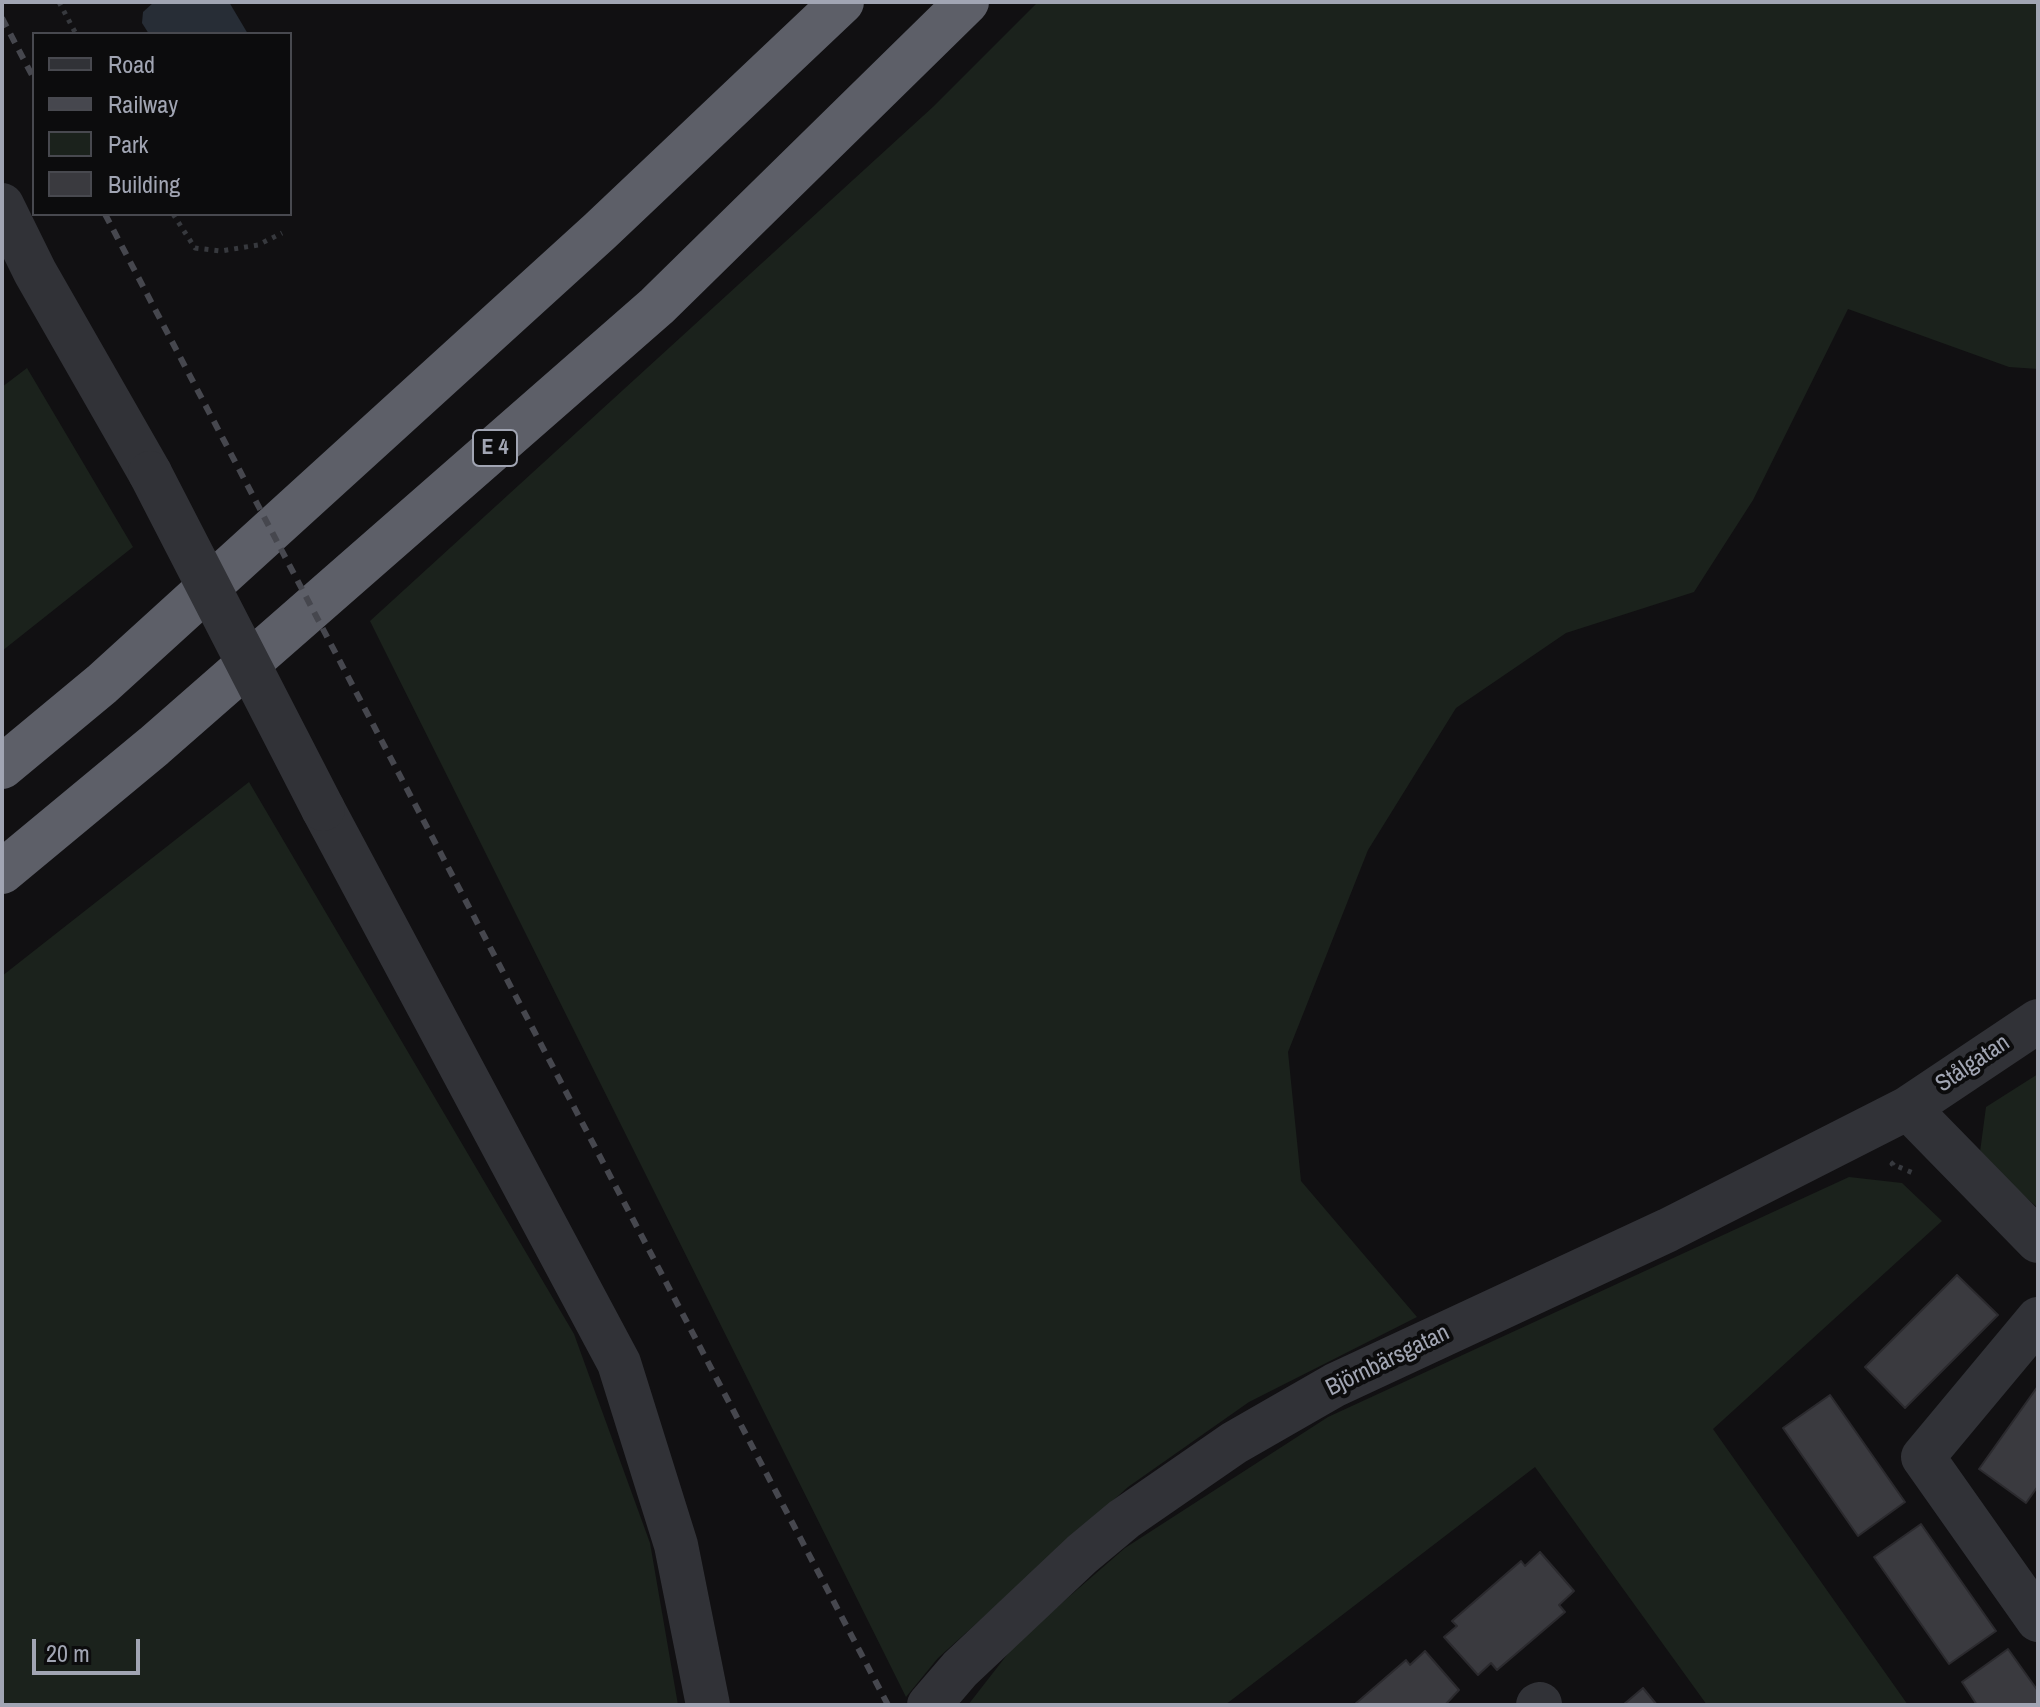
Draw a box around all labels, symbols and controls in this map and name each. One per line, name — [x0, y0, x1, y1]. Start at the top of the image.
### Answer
legend — [32, 32, 292, 216]
text: Road — [108, 48, 155, 80]
text: Railway — [108, 88, 178, 120]
text: Park — [108, 128, 148, 160]
text: Building — [108, 168, 180, 200]
road number: E 4 — [473, 430, 517, 466]
street label: Stålgatan — [1930, 1029, 2016, 1099]
street label: Björnbärsgatan — [1322, 1319, 1454, 1403]
scale bar — [36, 1623, 144, 1673]
text: 20 m — [46, 1637, 90, 1669]

